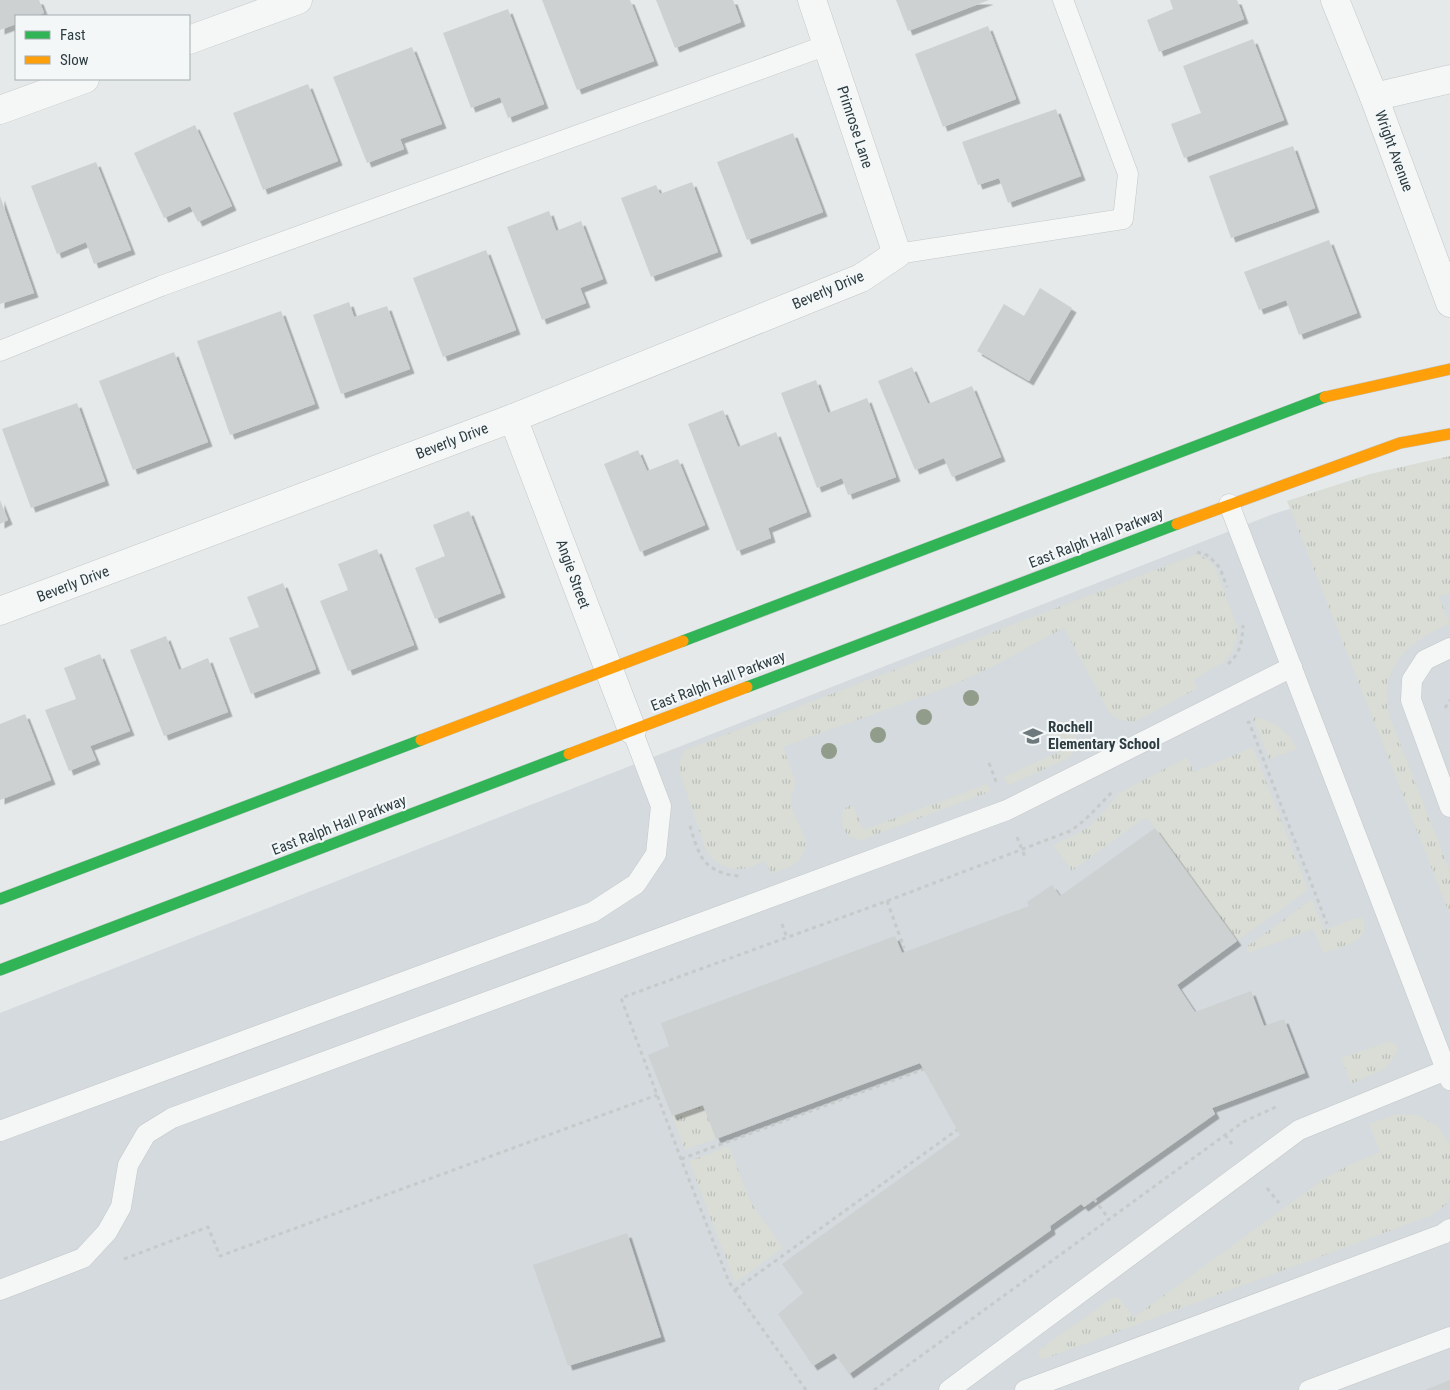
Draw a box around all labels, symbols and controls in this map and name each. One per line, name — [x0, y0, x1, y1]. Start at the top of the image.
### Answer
legend — [15, 15, 190, 80]
text: Fast — [60, 26, 85, 44]
text: Slow — [60, 51, 89, 69]
street label: Primrose Lane — [833, 84, 877, 170]
street label: Wright Avenue — [1371, 108, 1417, 194]
street label: Beverly Drive — [789, 267, 867, 313]
street label: Beverly Drive — [413, 419, 491, 463]
street label: East Ralph Hall Parkway — [1026, 504, 1166, 572]
street label: Angie Street — [552, 537, 594, 611]
street label: Beverly Drive — [34, 562, 112, 606]
street label: East Ralph Hall Parkway — [648, 647, 788, 715]
place label: Rochell Elementary School — [1048, 718, 1160, 753]
school or university icon: Rochell Elementary School — [1022, 725, 1044, 747]
street label: East Ralph Hall Parkway — [269, 791, 409, 859]

